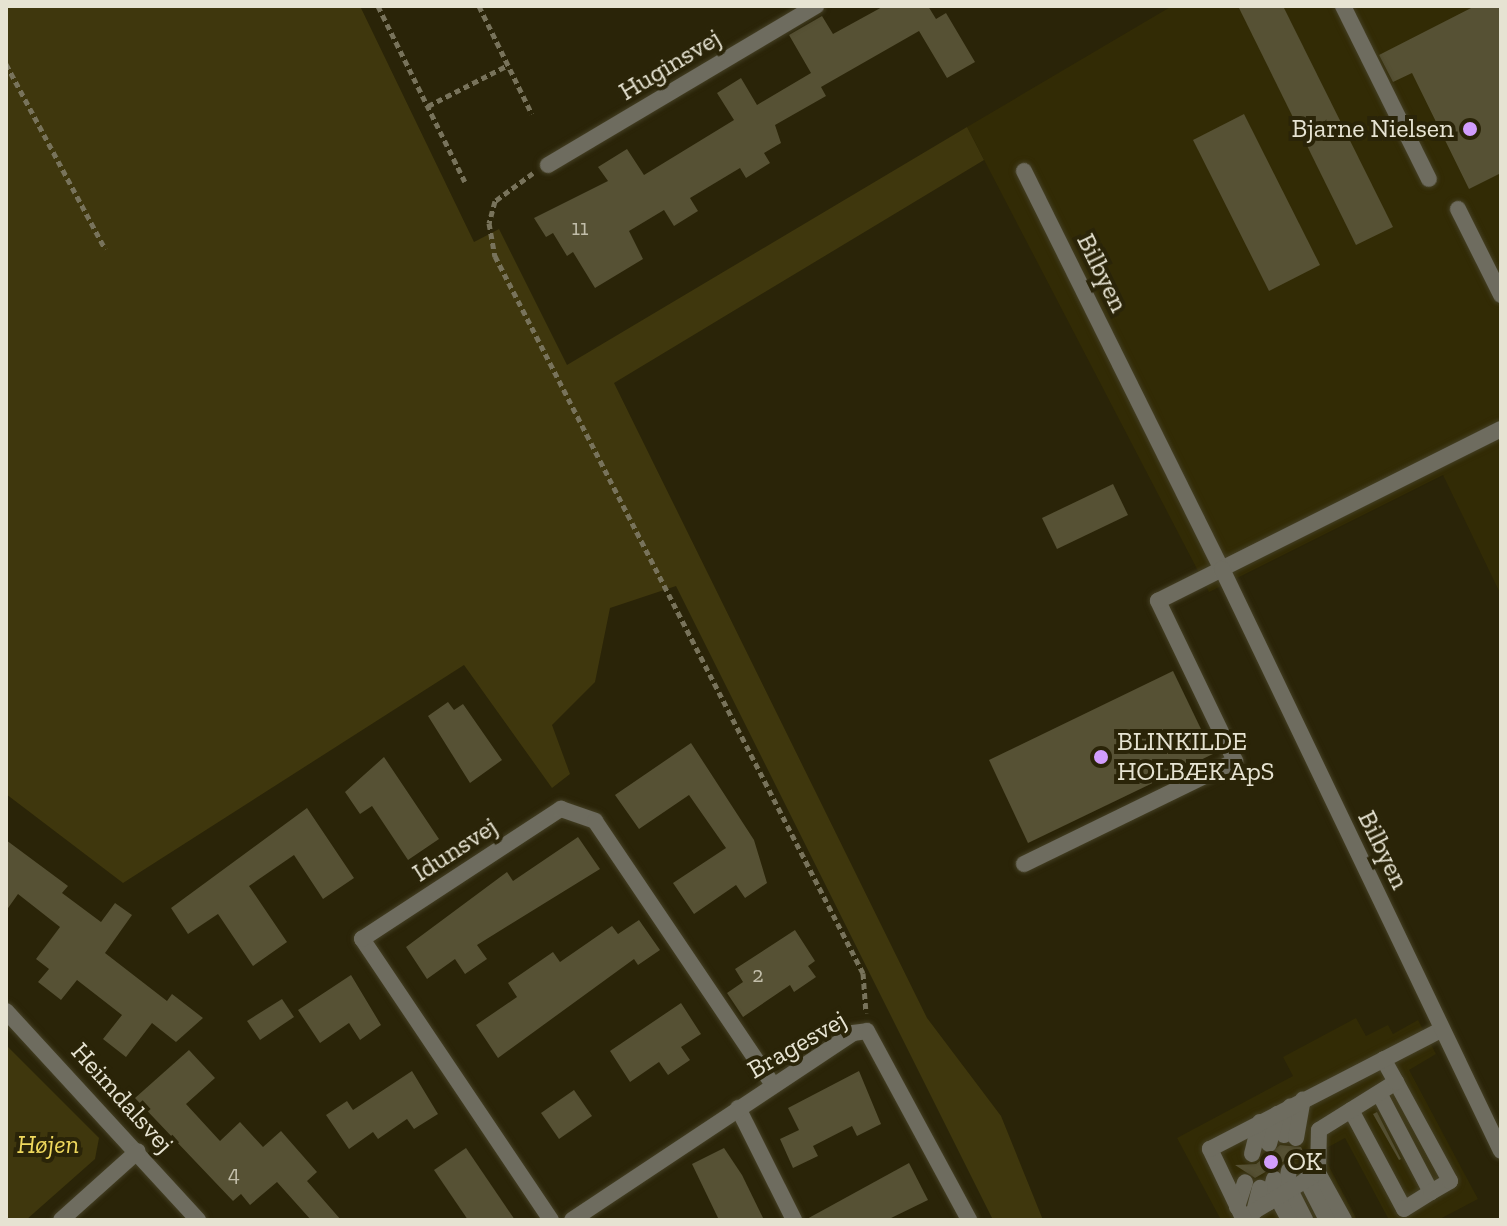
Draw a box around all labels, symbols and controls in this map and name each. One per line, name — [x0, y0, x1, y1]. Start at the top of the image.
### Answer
street label: Huginsvej — [614, 23, 726, 107]
place label: Bjarne Nielsen — [1292, 113, 1454, 145]
marker: Bjarne Nielsen — [1461, 120, 1479, 138]
house number: 11 — [572, 215, 588, 241]
street label: Bilbyen — [1070, 229, 1134, 317]
place label: BLINKILDE HOLBÆK ApS — [1117, 726, 1276, 788]
marker: BLINKILDE HOLBÆK ApS — [1092, 748, 1110, 766]
street label: Bilbyen — [1351, 806, 1415, 894]
street label: Idunsvej — [407, 811, 503, 889]
house number: 2 — [752, 962, 764, 988]
street label: Bragesvej — [742, 1004, 852, 1086]
street label: Heimdalsvej — [64, 1036, 180, 1160]
park label: Højen — [17, 1129, 79, 1161]
place label: OK — [1287, 1146, 1322, 1178]
marker: OK — [1262, 1153, 1280, 1171]
house number: 4 — [228, 1161, 240, 1187]

